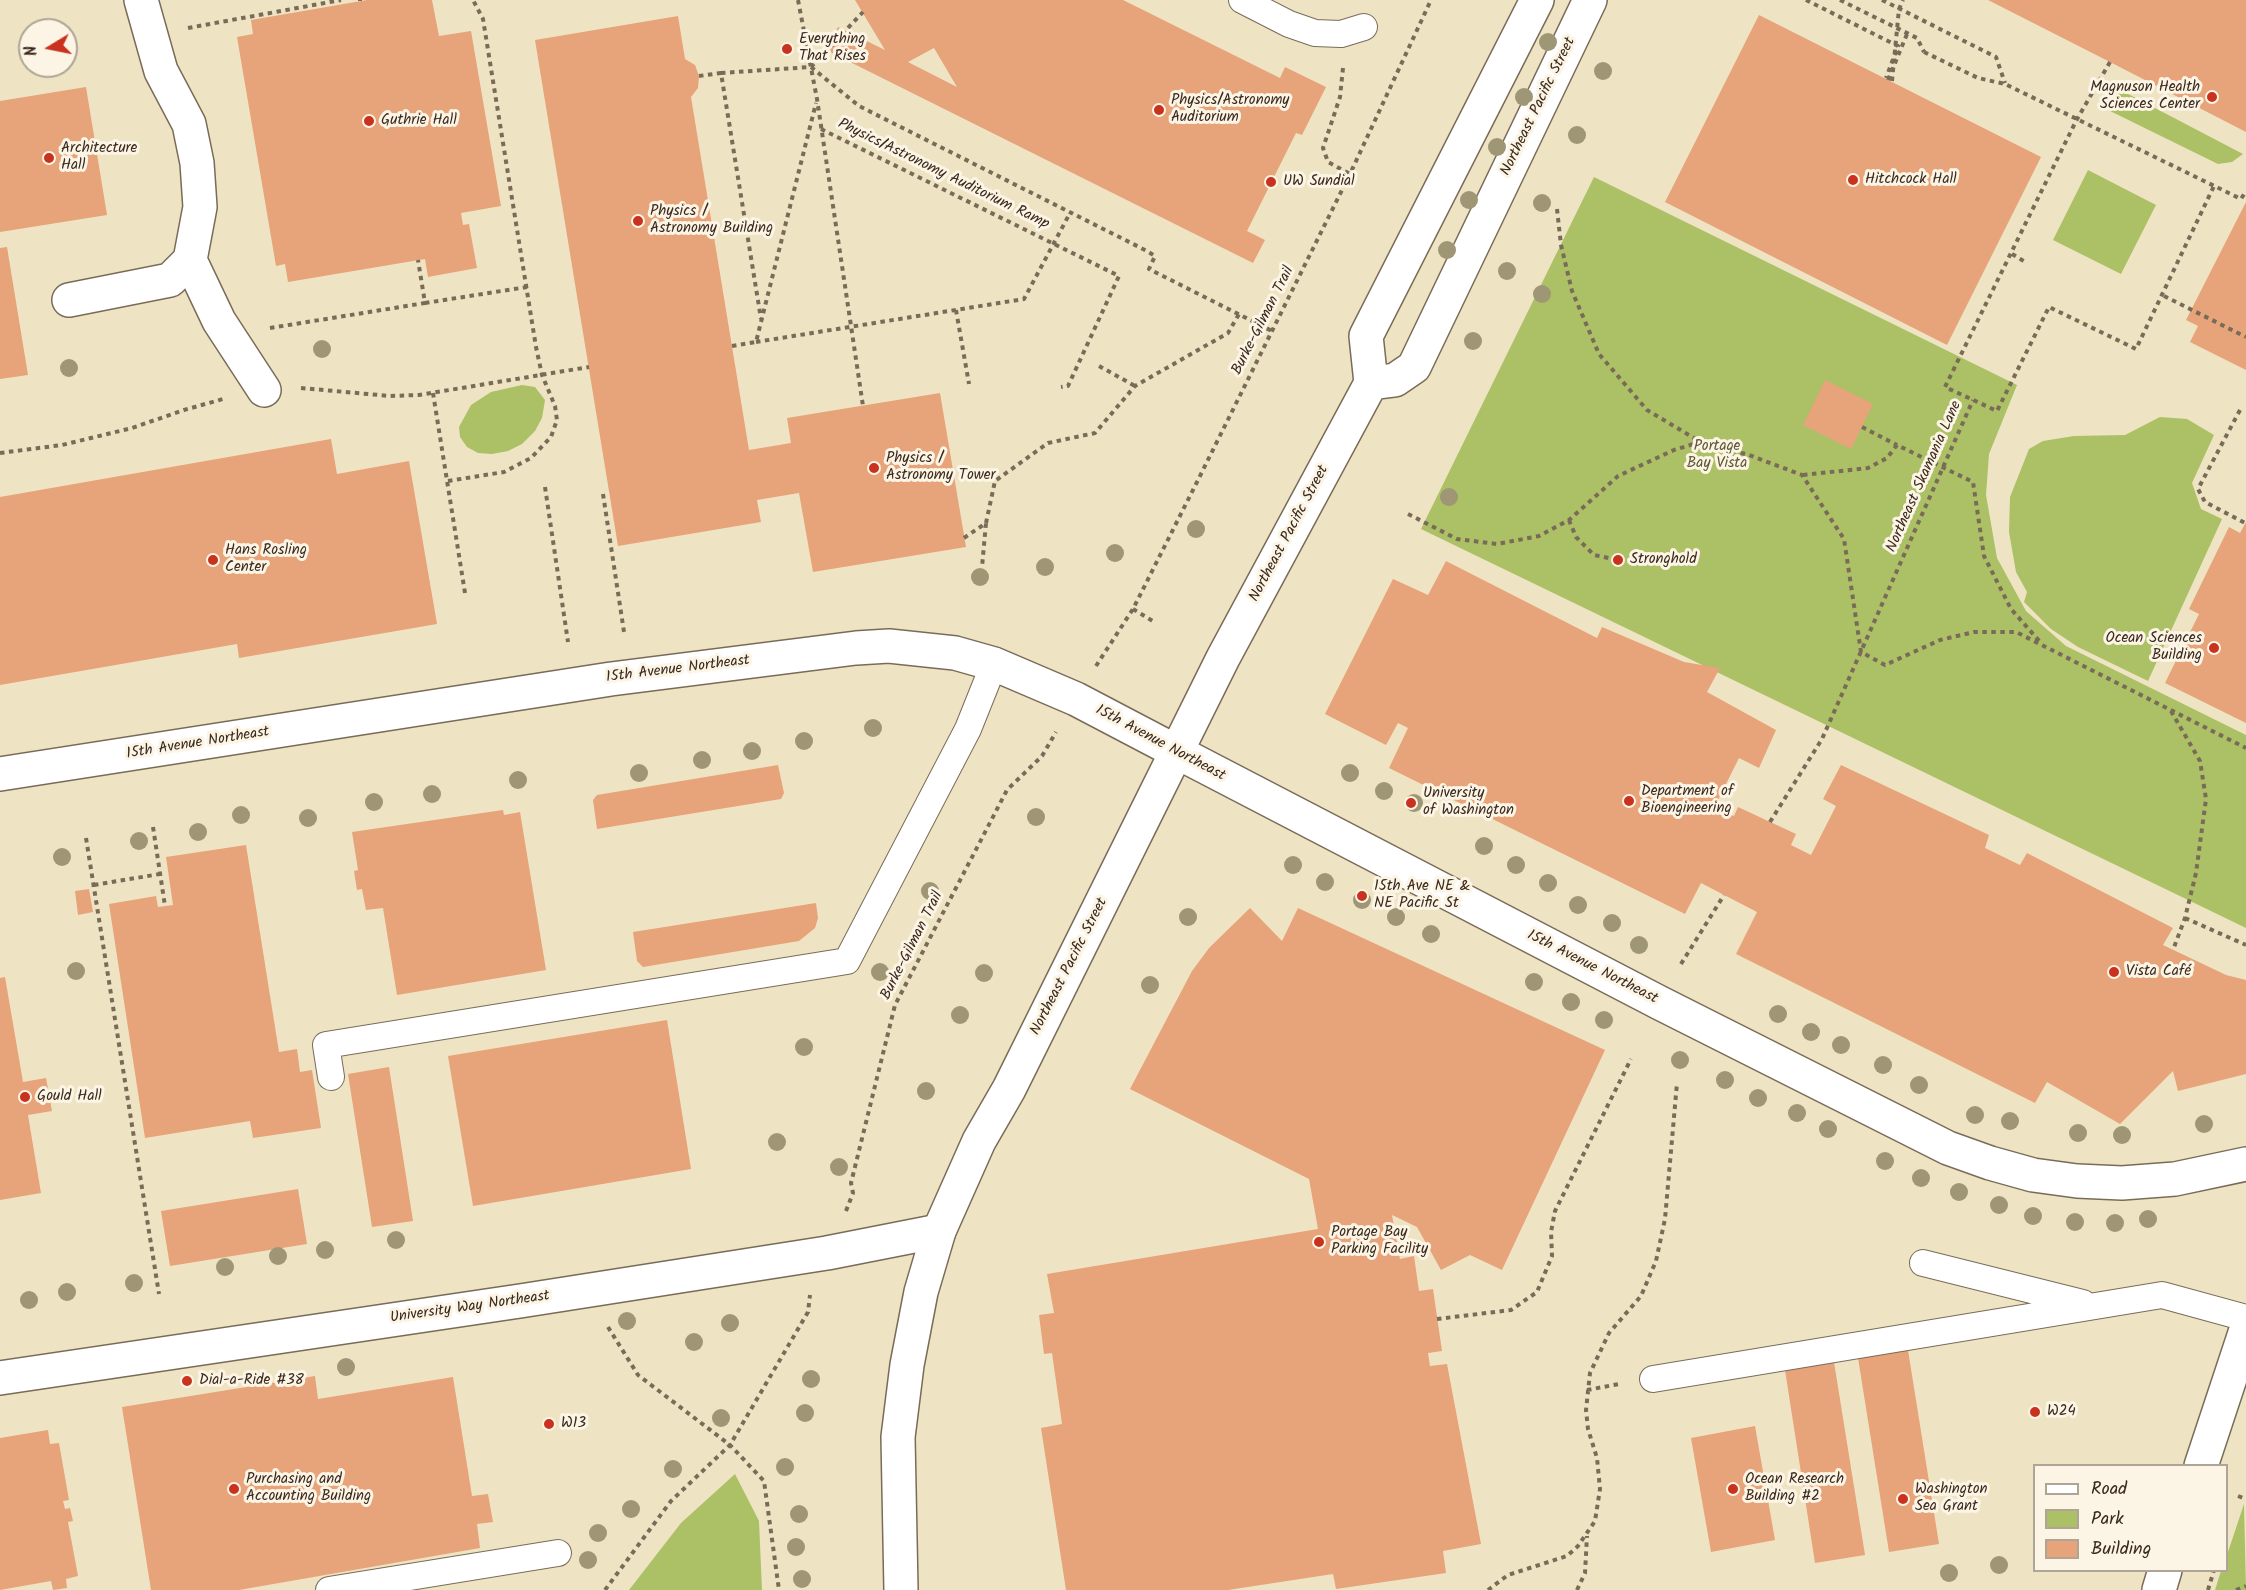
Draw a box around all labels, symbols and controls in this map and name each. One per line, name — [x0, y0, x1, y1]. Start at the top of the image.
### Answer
north arrow — [18, 18, 78, 78]
place label: Everything That Rises — [799, 31, 866, 66]
street label: Northeast Pacific Street — [1498, 35, 1580, 179]
marker: Everything That Rises — [780, 42, 794, 56]
text: N — [19, 44, 45, 58]
place label: Magnuson Health Sciences Center — [2090, 79, 2200, 114]
marker: Magnuson Health Sciences Center — [2205, 90, 2219, 104]
place label: Physics/Astronomy Auditorium — [1171, 92, 1289, 127]
marker: Physics/Astronomy Auditorium — [1152, 103, 1166, 117]
place label: Guthrie Hall — [381, 112, 457, 130]
marker: Guthrie Hall — [362, 114, 376, 128]
street label: Physics/Astronomy Auditorium Ramp — [834, 116, 1052, 234]
place label: Architecture Hall — [61, 140, 137, 175]
marker: Architecture Hall — [42, 151, 56, 165]
place label: Hitchcock Hall — [1865, 171, 1957, 189]
place label: UW Sundial — [1283, 173, 1355, 191]
marker: Hitchcock Hall — [1846, 173, 1860, 187]
marker: UW Sundial — [1264, 175, 1278, 189]
place label: Physics / Astronomy Building — [650, 203, 773, 238]
marker: Physics / Astronomy Building — [631, 214, 645, 228]
street label: Burke-Gilman Trail — [1229, 264, 1299, 378]
street label: Northeast Skamania Lane — [1884, 399, 1966, 555]
park label: Portage Bay Vista — [1687, 438, 1747, 473]
place label: Physics / Astronomy Tower — [886, 450, 995, 485]
marker: Physics / Astronomy Tower — [867, 461, 881, 475]
street label: Northeast Pacific Street — [1246, 463, 1334, 605]
place label: Hans Rosling Center — [225, 542, 307, 577]
place label: Stronghold — [1630, 551, 1697, 569]
marker: Hans Rosling Center — [206, 553, 220, 567]
marker: Stronghold — [1611, 553, 1625, 567]
place label: Ocean Sciences Building — [2106, 630, 2202, 665]
marker: Ocean Sciences Building — [2207, 641, 2221, 655]
street label: 15th Avenue Northeast — [605, 652, 751, 688]
street label: 15th Avenue Northeast — [1092, 702, 1228, 786]
street label: 15th Avenue Northeast — [125, 724, 271, 764]
place label: Department of Bioengineering — [1641, 783, 1733, 818]
place label: University of Washington — [1423, 785, 1514, 820]
marker: Department of Bioengineering — [1622, 794, 1636, 808]
marker: University of Washington — [1404, 796, 1418, 810]
place label: 15th Ave NE & NE Pacific St — [1374, 878, 1470, 913]
street label: Burke-Gilman Trail — [878, 889, 948, 1003]
marker: 15th Ave NE & NE Pacific St — [1355, 889, 1369, 903]
street label: Northeast Pacific Street — [1028, 895, 1112, 1039]
street label: 15th Avenue Northeast — [1524, 927, 1660, 1009]
place label: Vista Café — [2126, 963, 2191, 981]
marker: Vista Café — [2107, 965, 2121, 979]
place label: Gould Hall — [37, 1088, 102, 1106]
marker: Gould Hall — [18, 1090, 32, 1104]
place label: Portage Bay Parking Facility — [1331, 1224, 1428, 1259]
marker: Portage Bay Parking Facility — [1312, 1235, 1326, 1249]
street label: University Way Northeast — [389, 1288, 551, 1328]
place label: Dial-a-Ride #38 — [199, 1372, 304, 1390]
marker: Dial-a-Ride #38 — [180, 1374, 194, 1388]
place label: W24 — [2047, 1403, 2076, 1421]
marker: W24 — [2028, 1405, 2042, 1419]
place label: W13 — [561, 1415, 586, 1433]
marker: W13 — [542, 1417, 556, 1431]
legend — [2033, 1464, 2228, 1572]
place label: Purchasing and Accounting Building — [246, 1471, 371, 1506]
place label: Ocean Research Building #2 — [1745, 1471, 1844, 1506]
text: Road — [2091, 1475, 2127, 1504]
place label: Washington Sea Grant — [1915, 1481, 1987, 1516]
marker: Purchasing and Accounting Building — [227, 1482, 241, 1496]
marker: Ocean Research Building #2 — [1726, 1482, 1740, 1496]
marker: Washington Sea Grant — [1896, 1492, 1910, 1506]
text: Park — [2091, 1505, 2124, 1534]
text: Building — [2091, 1535, 2151, 1564]

